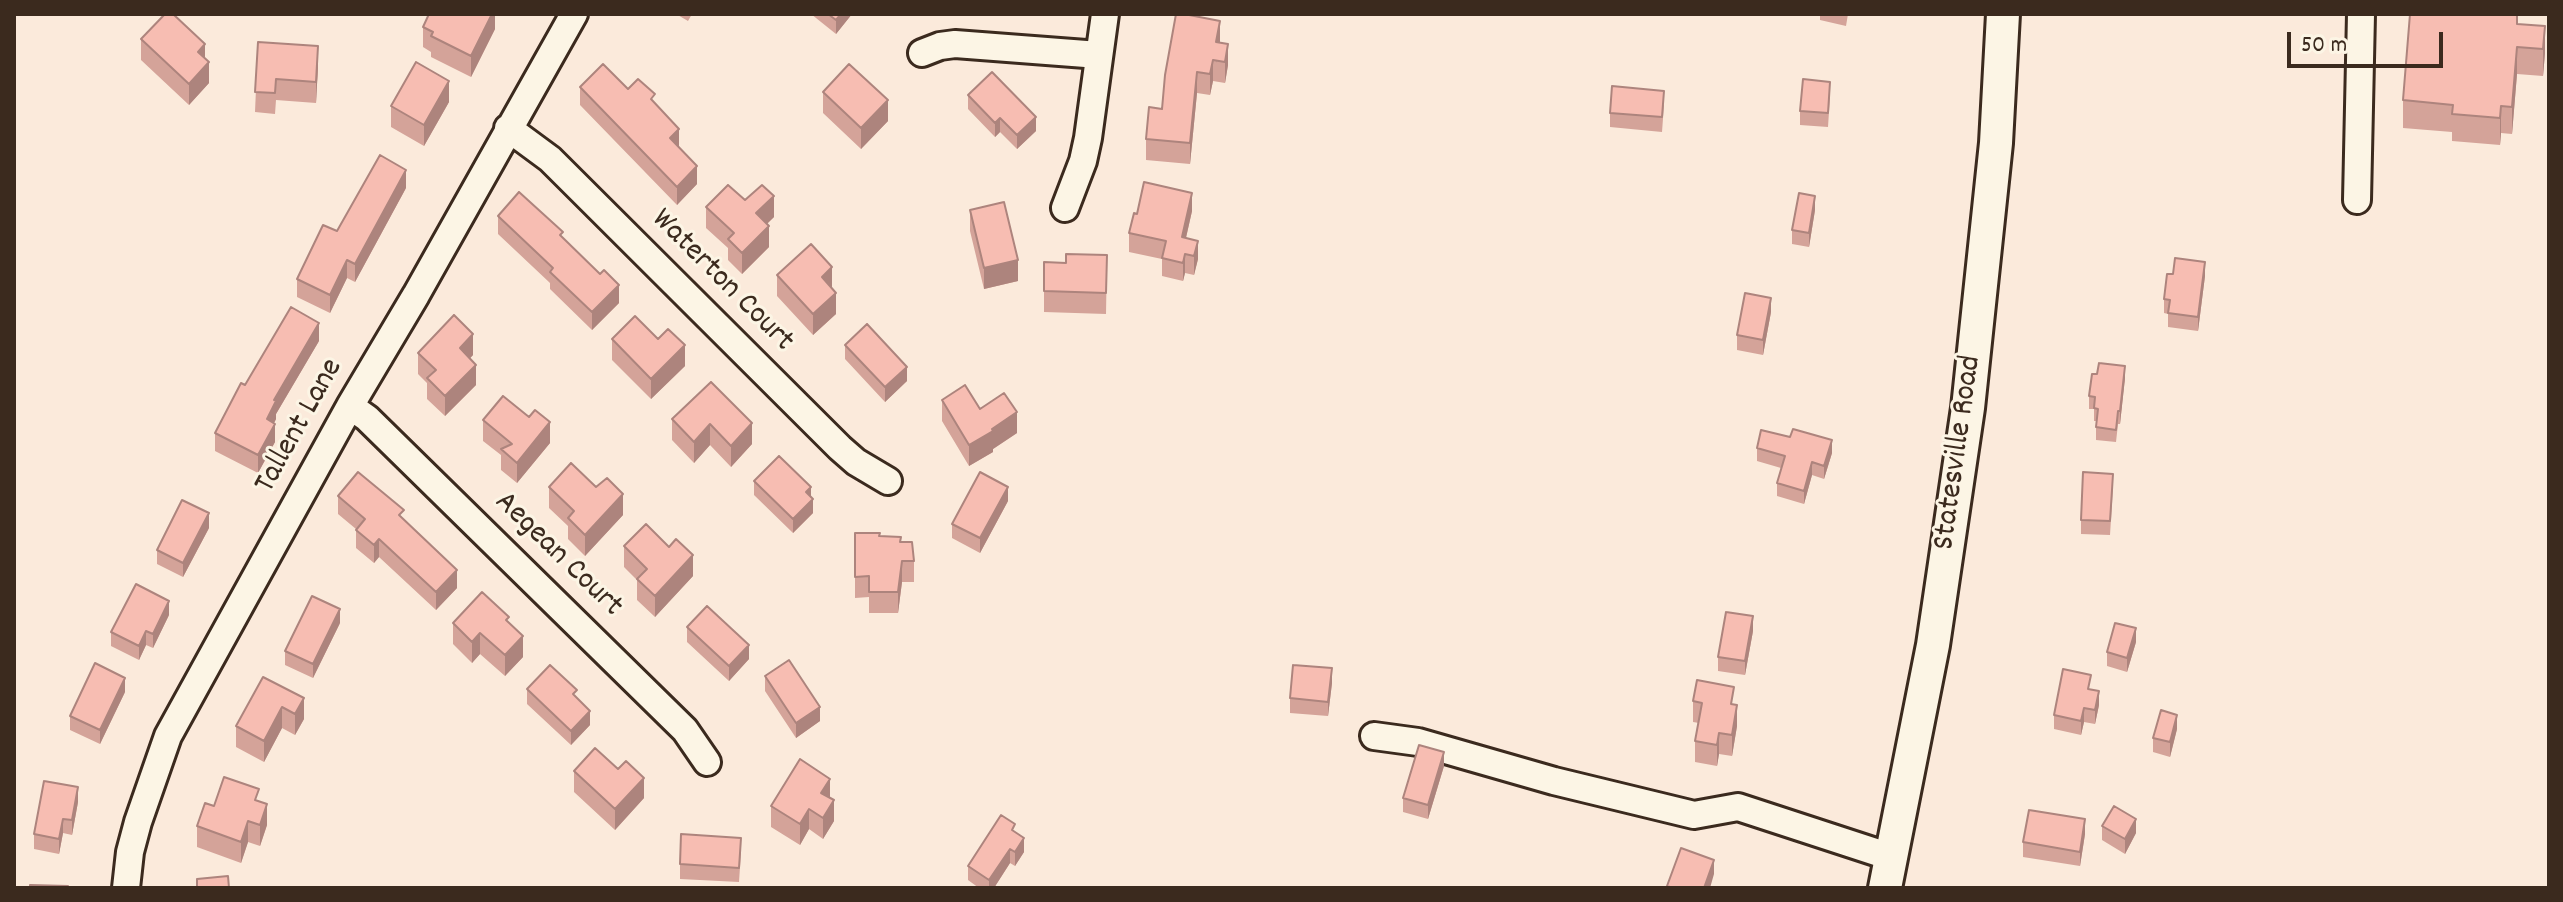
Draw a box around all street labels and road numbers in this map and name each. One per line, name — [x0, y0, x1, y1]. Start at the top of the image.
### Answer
street label: Waterton Court — [641, 202, 801, 362]
street label: Tallent Lane — [248, 353, 354, 501]
street label: Statesville Road — [1927, 353, 1993, 553]
street label: Aegean Court — [485, 485, 629, 627]

